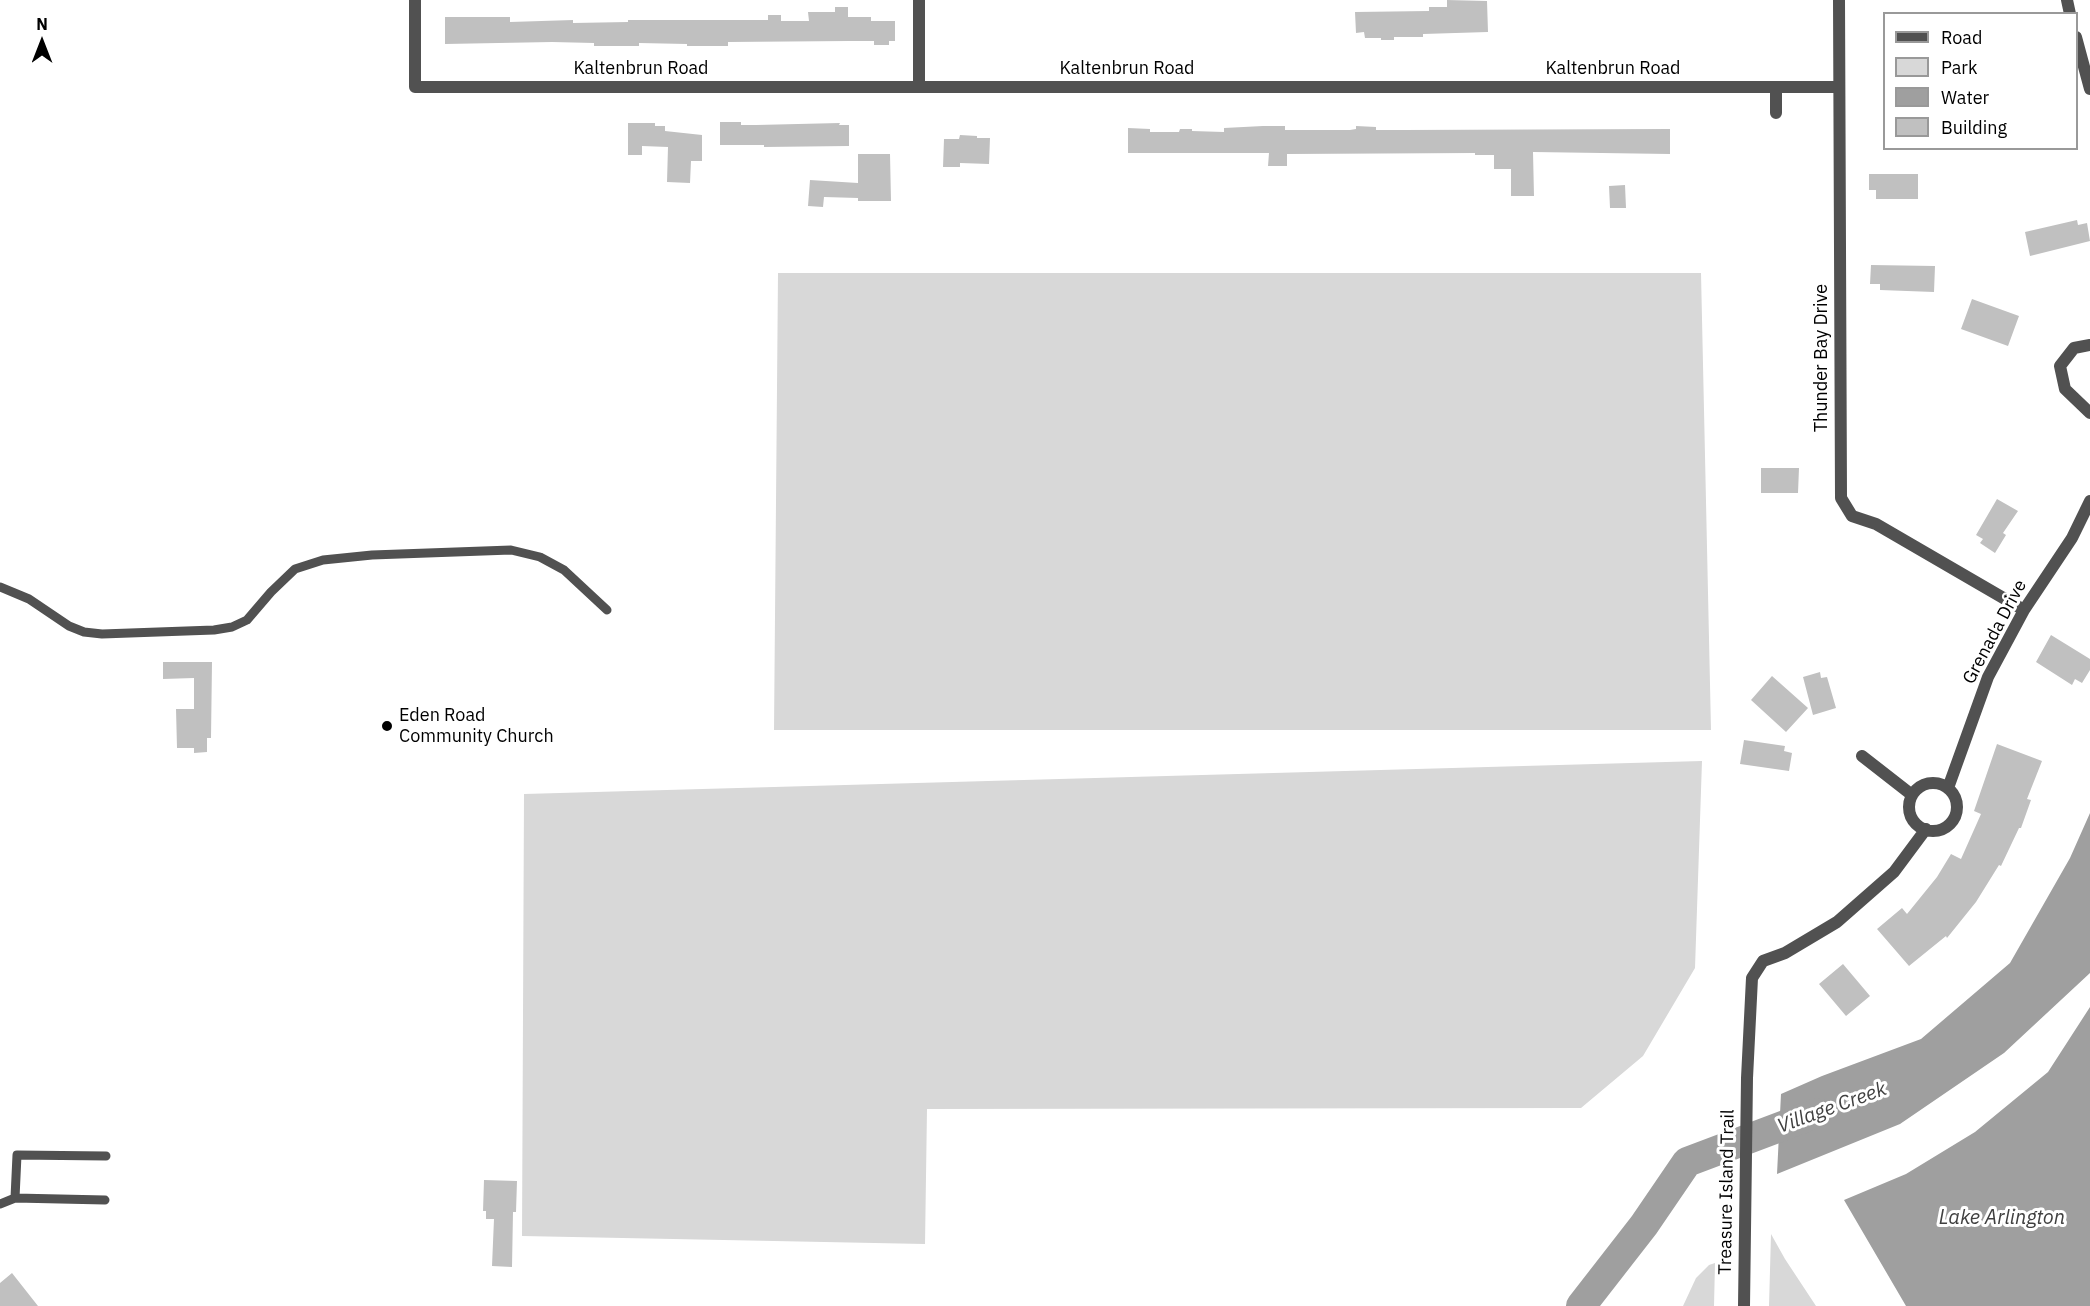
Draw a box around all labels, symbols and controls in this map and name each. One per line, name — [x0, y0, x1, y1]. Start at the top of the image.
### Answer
north arrow — [12, 12, 72, 72]
legend — [1883, 12, 2078, 150]
text: N — [36, 14, 48, 34]
text: Road — [1941, 26, 1982, 49]
text: Park — [1941, 56, 1977, 79]
street label: Kaltenbrun Road — [573, 58, 709, 80]
street label: Kaltenbrun Road — [1059, 58, 1195, 80]
street label: Kaltenbrun Road — [1545, 58, 1681, 80]
text: Water — [1941, 86, 1989, 109]
text: Building — [1941, 116, 2007, 139]
street label: Thunder Bay Drive — [1811, 284, 1833, 432]
street label: Grenada Drive — [1959, 576, 2031, 688]
place label: Eden Road Community Church — [399, 705, 554, 748]
marker: Eden Road Community Church — [380, 719, 394, 733]
water label: Village Creek — [1774, 1077, 1890, 1139]
street label: Treasure Island Trail — [1715, 1109, 1739, 1275]
water label: Lake Arlington — [1939, 1206, 2065, 1230]

